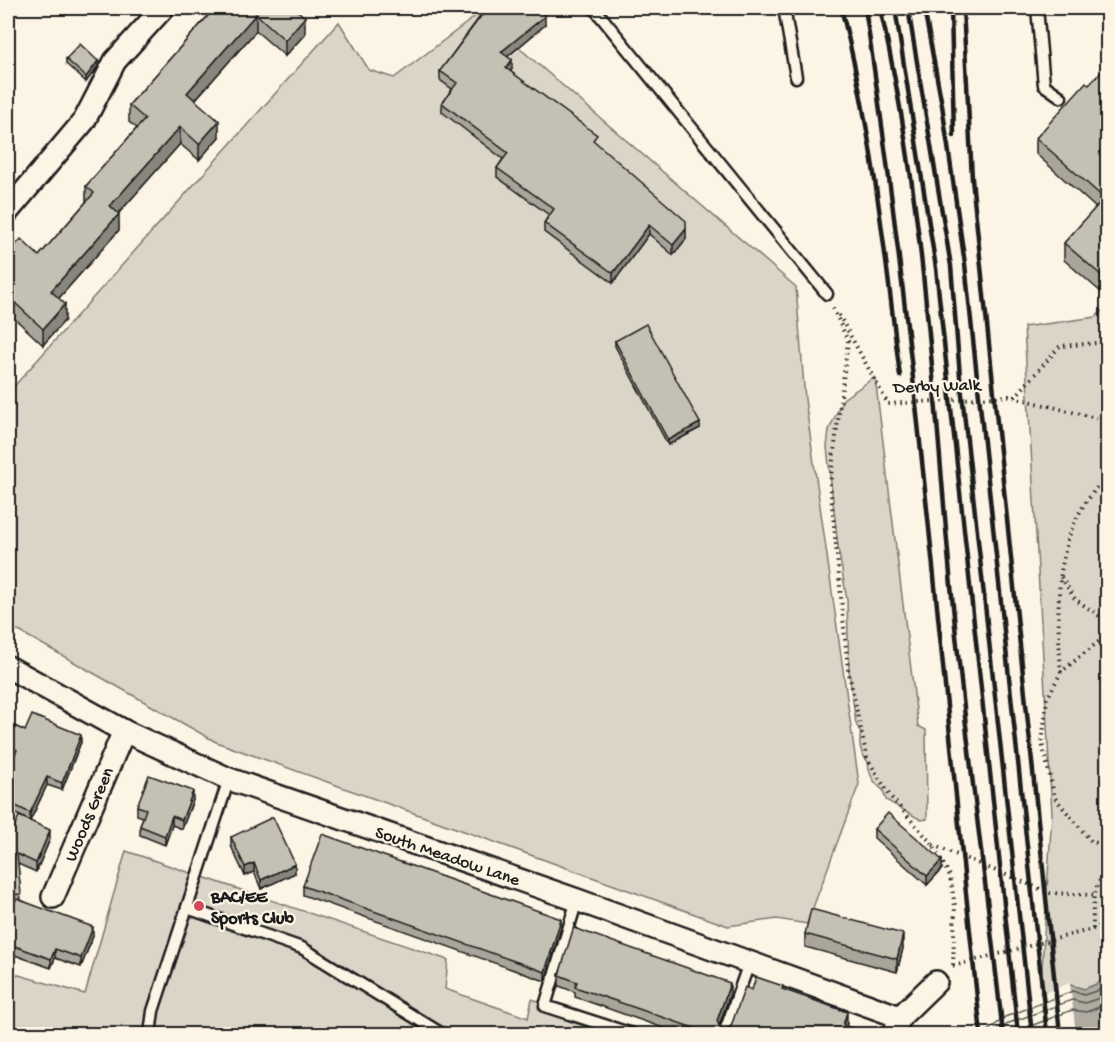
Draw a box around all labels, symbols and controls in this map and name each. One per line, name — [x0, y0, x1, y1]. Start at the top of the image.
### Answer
street label: Derby Walk — [892, 375, 983, 400]
street label: Woods Green — [61, 764, 120, 865]
street label: South Meadow Lane — [372, 823, 523, 892]
place label: BAC/EE Sports Club — [210, 888, 294, 930]
marker: BAC/EE Sports Club — [192, 899, 206, 913]

